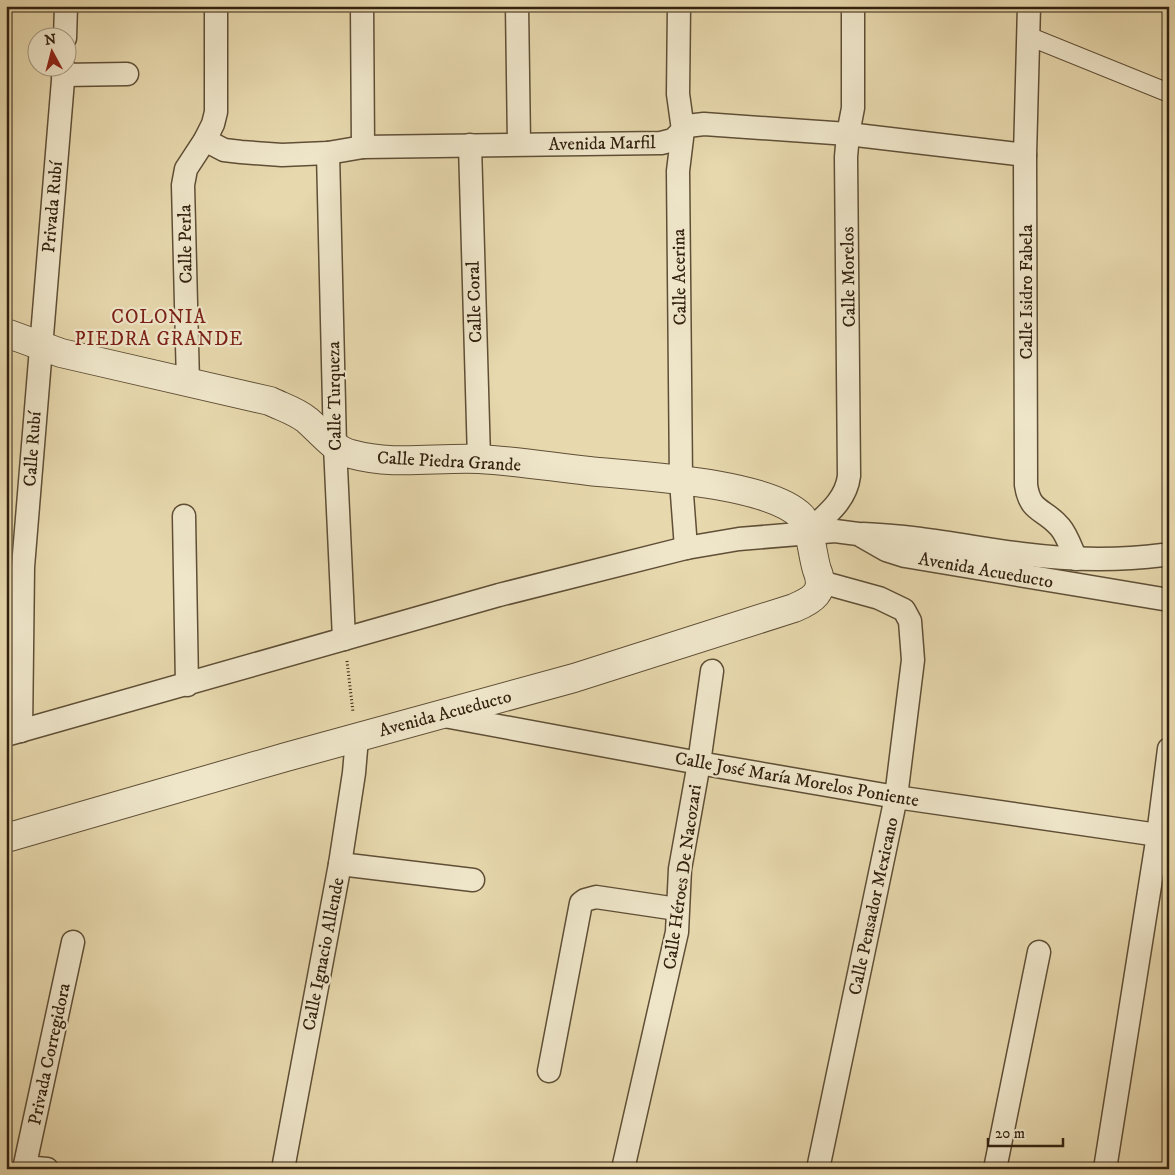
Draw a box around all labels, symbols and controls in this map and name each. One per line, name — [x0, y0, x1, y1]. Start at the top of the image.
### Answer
north arrow — [28, 28, 78, 78]
text: N — [44, 30, 58, 50]
street label: Avenida Marfil — [548, 132, 656, 156]
street label: Privada Rubí — [38, 159, 68, 254]
street label: Calle Perla — [174, 204, 198, 284]
street label: Calle Isidro Fabela — [1016, 224, 1038, 360]
street label: Calle Morelos — [837, 226, 861, 328]
street label: Calle Acerina — [668, 228, 692, 326]
street label: Calle Coral — [463, 260, 487, 343]
district label: COLONIA PIEDRA GRANDE — [74, 306, 244, 351]
street label: Calle Turqueza — [323, 341, 347, 451]
street label: Calle Rubí — [19, 409, 47, 487]
street label: Calle Piedra Grande — [376, 447, 521, 477]
street label: Avenida Acueducto — [917, 548, 1055, 594]
street label: Avenida Acueducto — [377, 686, 514, 742]
street label: Calle José María Morelos Poniente — [673, 748, 921, 812]
street label: Calle Héroes De Nacozari — [659, 783, 707, 971]
street label: Calle Pensador Mexicano — [844, 815, 904, 997]
street label: Calle Ignacio Allende — [298, 876, 350, 1033]
street label: Privada Corregidora — [24, 981, 76, 1127]
scale bar — [988, 1115, 1062, 1147]
text: 20 m — [995, 1124, 1025, 1143]

